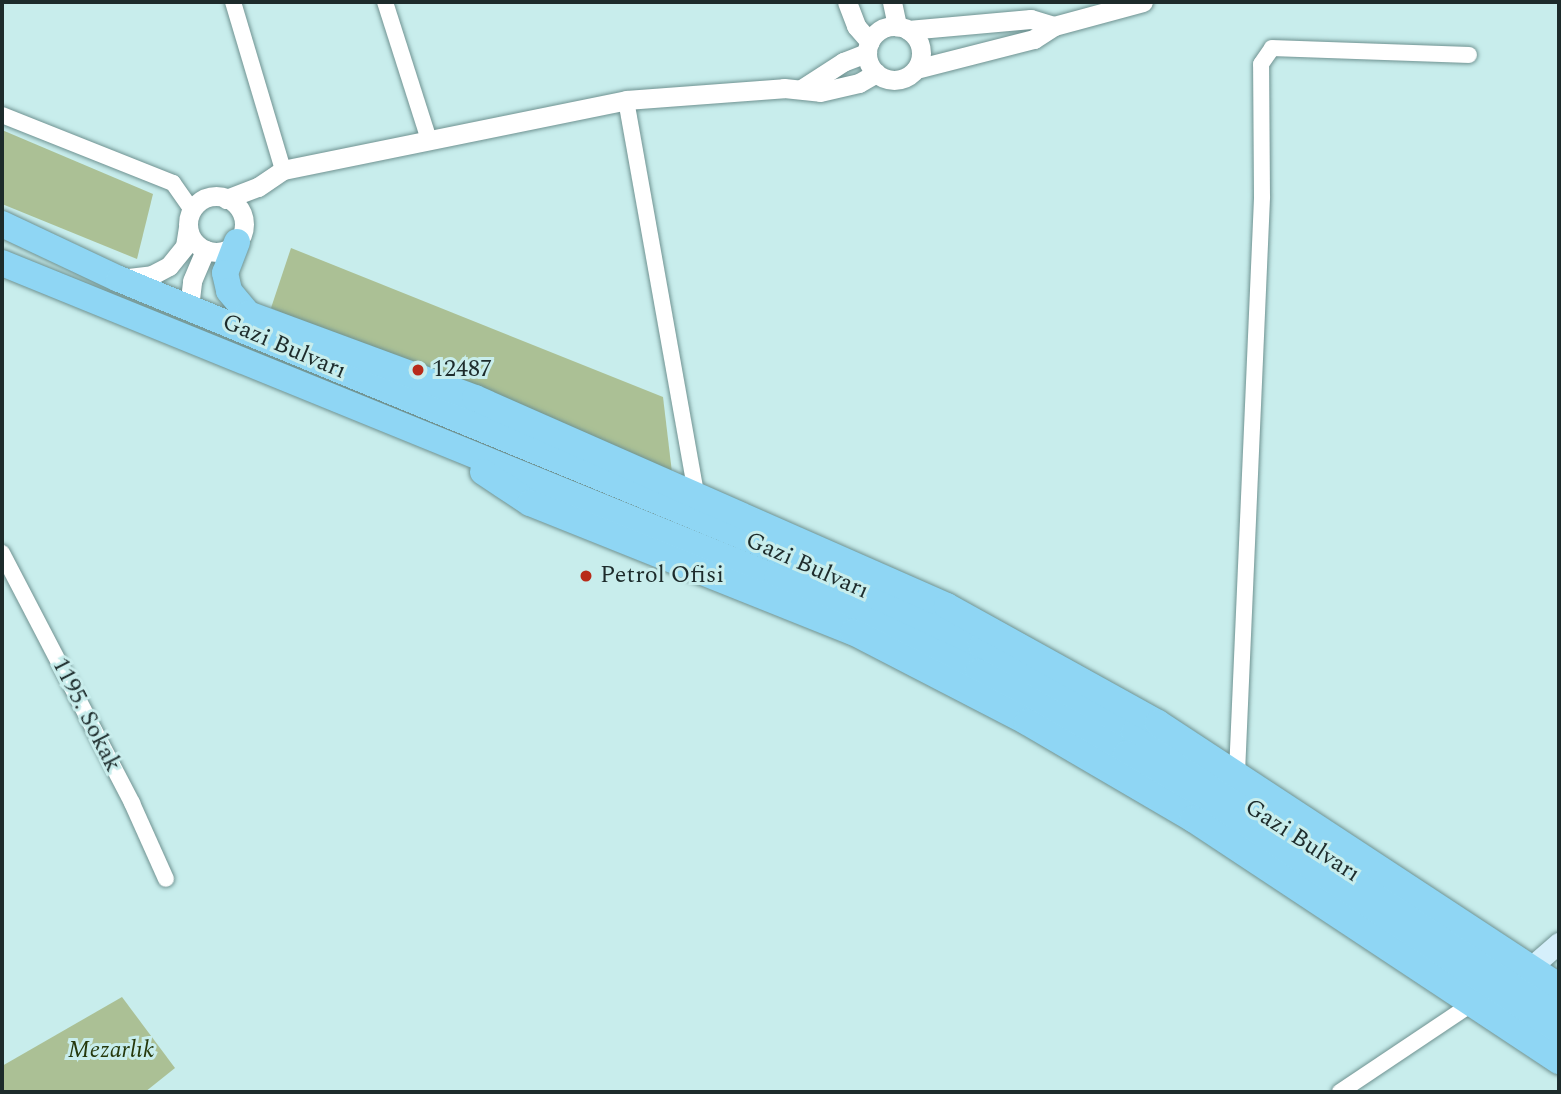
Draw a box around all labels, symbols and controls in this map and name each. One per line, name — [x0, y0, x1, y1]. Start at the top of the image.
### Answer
street label: Gazi Bulvarı — [218, 308, 350, 386]
place label: 12487 — [432, 356, 492, 384]
marker: 12487 — [410, 362, 426, 378]
street label: Gazi Bulvarı — [741, 526, 873, 606]
place label: Petrol Ofisi — [600, 562, 724, 590]
marker: Petrol Ofisi — [578, 568, 594, 584]
street label: 1195. Sokak — [45, 653, 127, 777]
street label: Gazi Bulvarı — [1239, 793, 1365, 889]
park label: Mezarlık — [68, 1037, 154, 1065]

